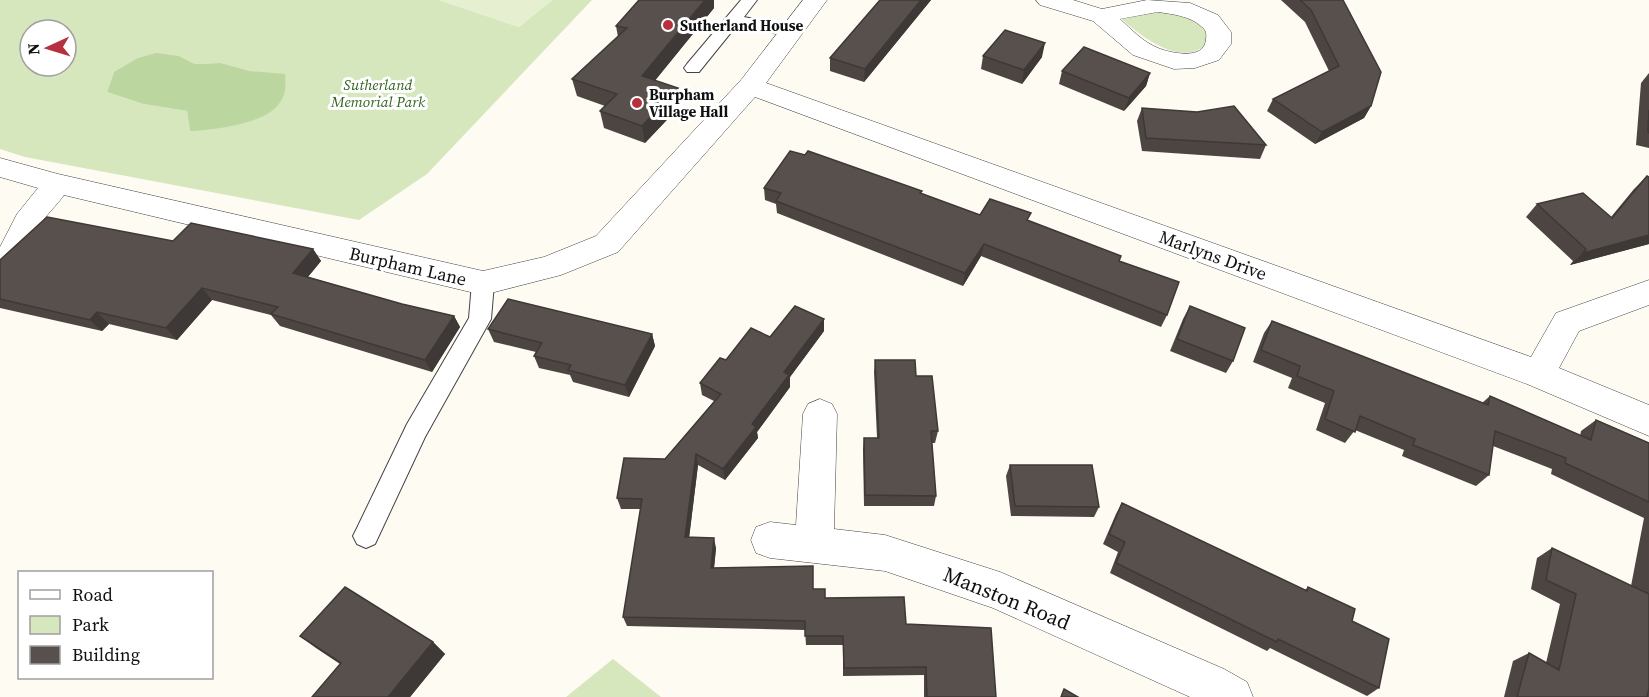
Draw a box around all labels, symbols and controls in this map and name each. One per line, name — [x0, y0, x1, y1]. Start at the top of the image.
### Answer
place label: Sutherland House — [680, 15, 804, 36]
north arrow — [18, 18, 78, 78]
marker: Sutherland House — [661, 18, 675, 32]
text: N — [22, 42, 44, 56]
park label: Sutherland Memorial Park — [330, 74, 426, 112]
place label: Burpham Village Hall — [649, 84, 728, 122]
marker: Burpham Village Hall — [630, 96, 644, 110]
street label: Marlyns Drive — [1156, 224, 1270, 286]
street label: Burpham Lane — [347, 240, 469, 292]
street label: Manston Road — [939, 559, 1075, 637]
legend — [18, 571, 213, 679]
text: Road — [72, 582, 113, 607]
text: Park — [72, 612, 109, 637]
text: Building — [72, 642, 140, 667]

